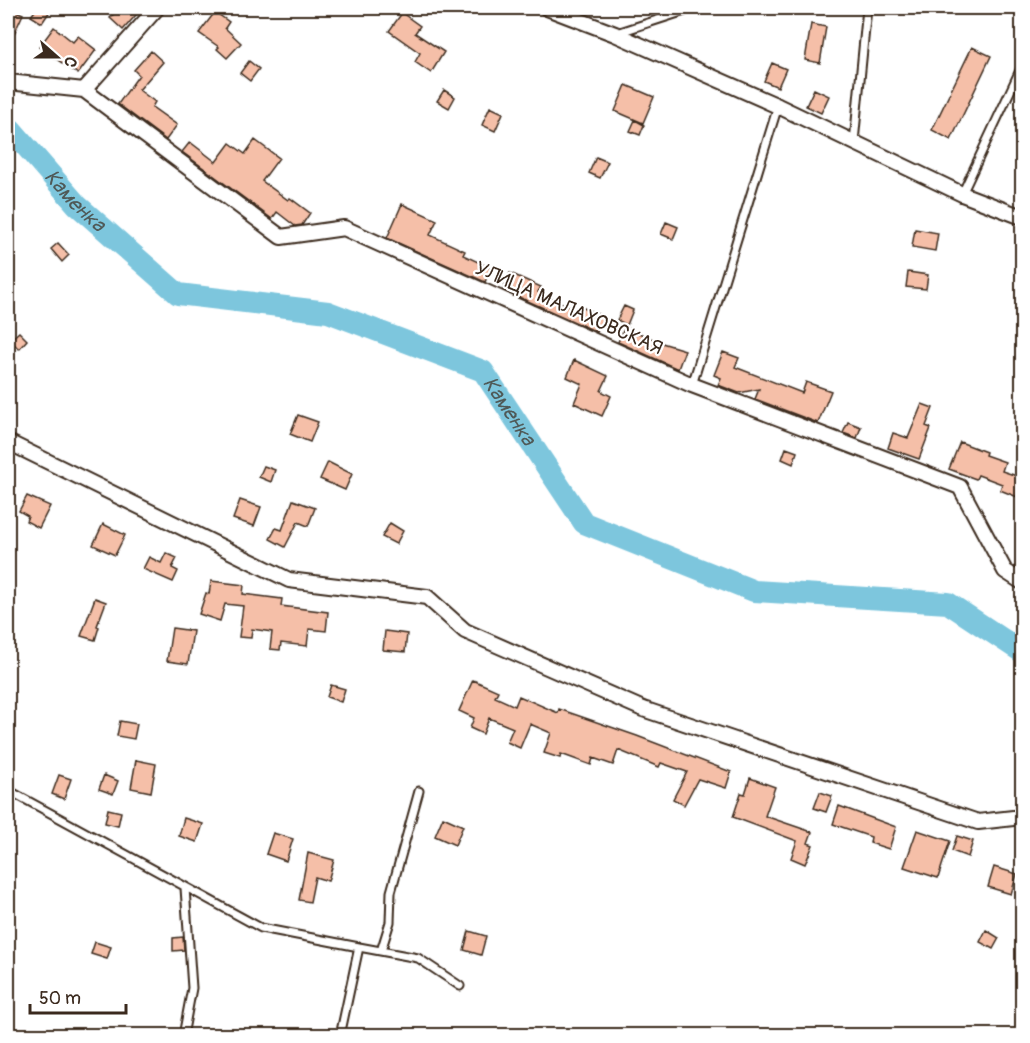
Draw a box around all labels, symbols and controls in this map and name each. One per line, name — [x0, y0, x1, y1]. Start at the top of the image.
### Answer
north arrow — [27, 27, 87, 87]
text: С — [59, 54, 81, 70]
water label: Каменка — [38, 164, 112, 238]
street label: УЛИЦА МАЛАХОВСКАЯ — [471, 255, 667, 361]
water label: Каменка — [477, 371, 543, 451]
scale bar — [30, 977, 126, 1015]
text: 50 m — [39, 987, 81, 1010]

